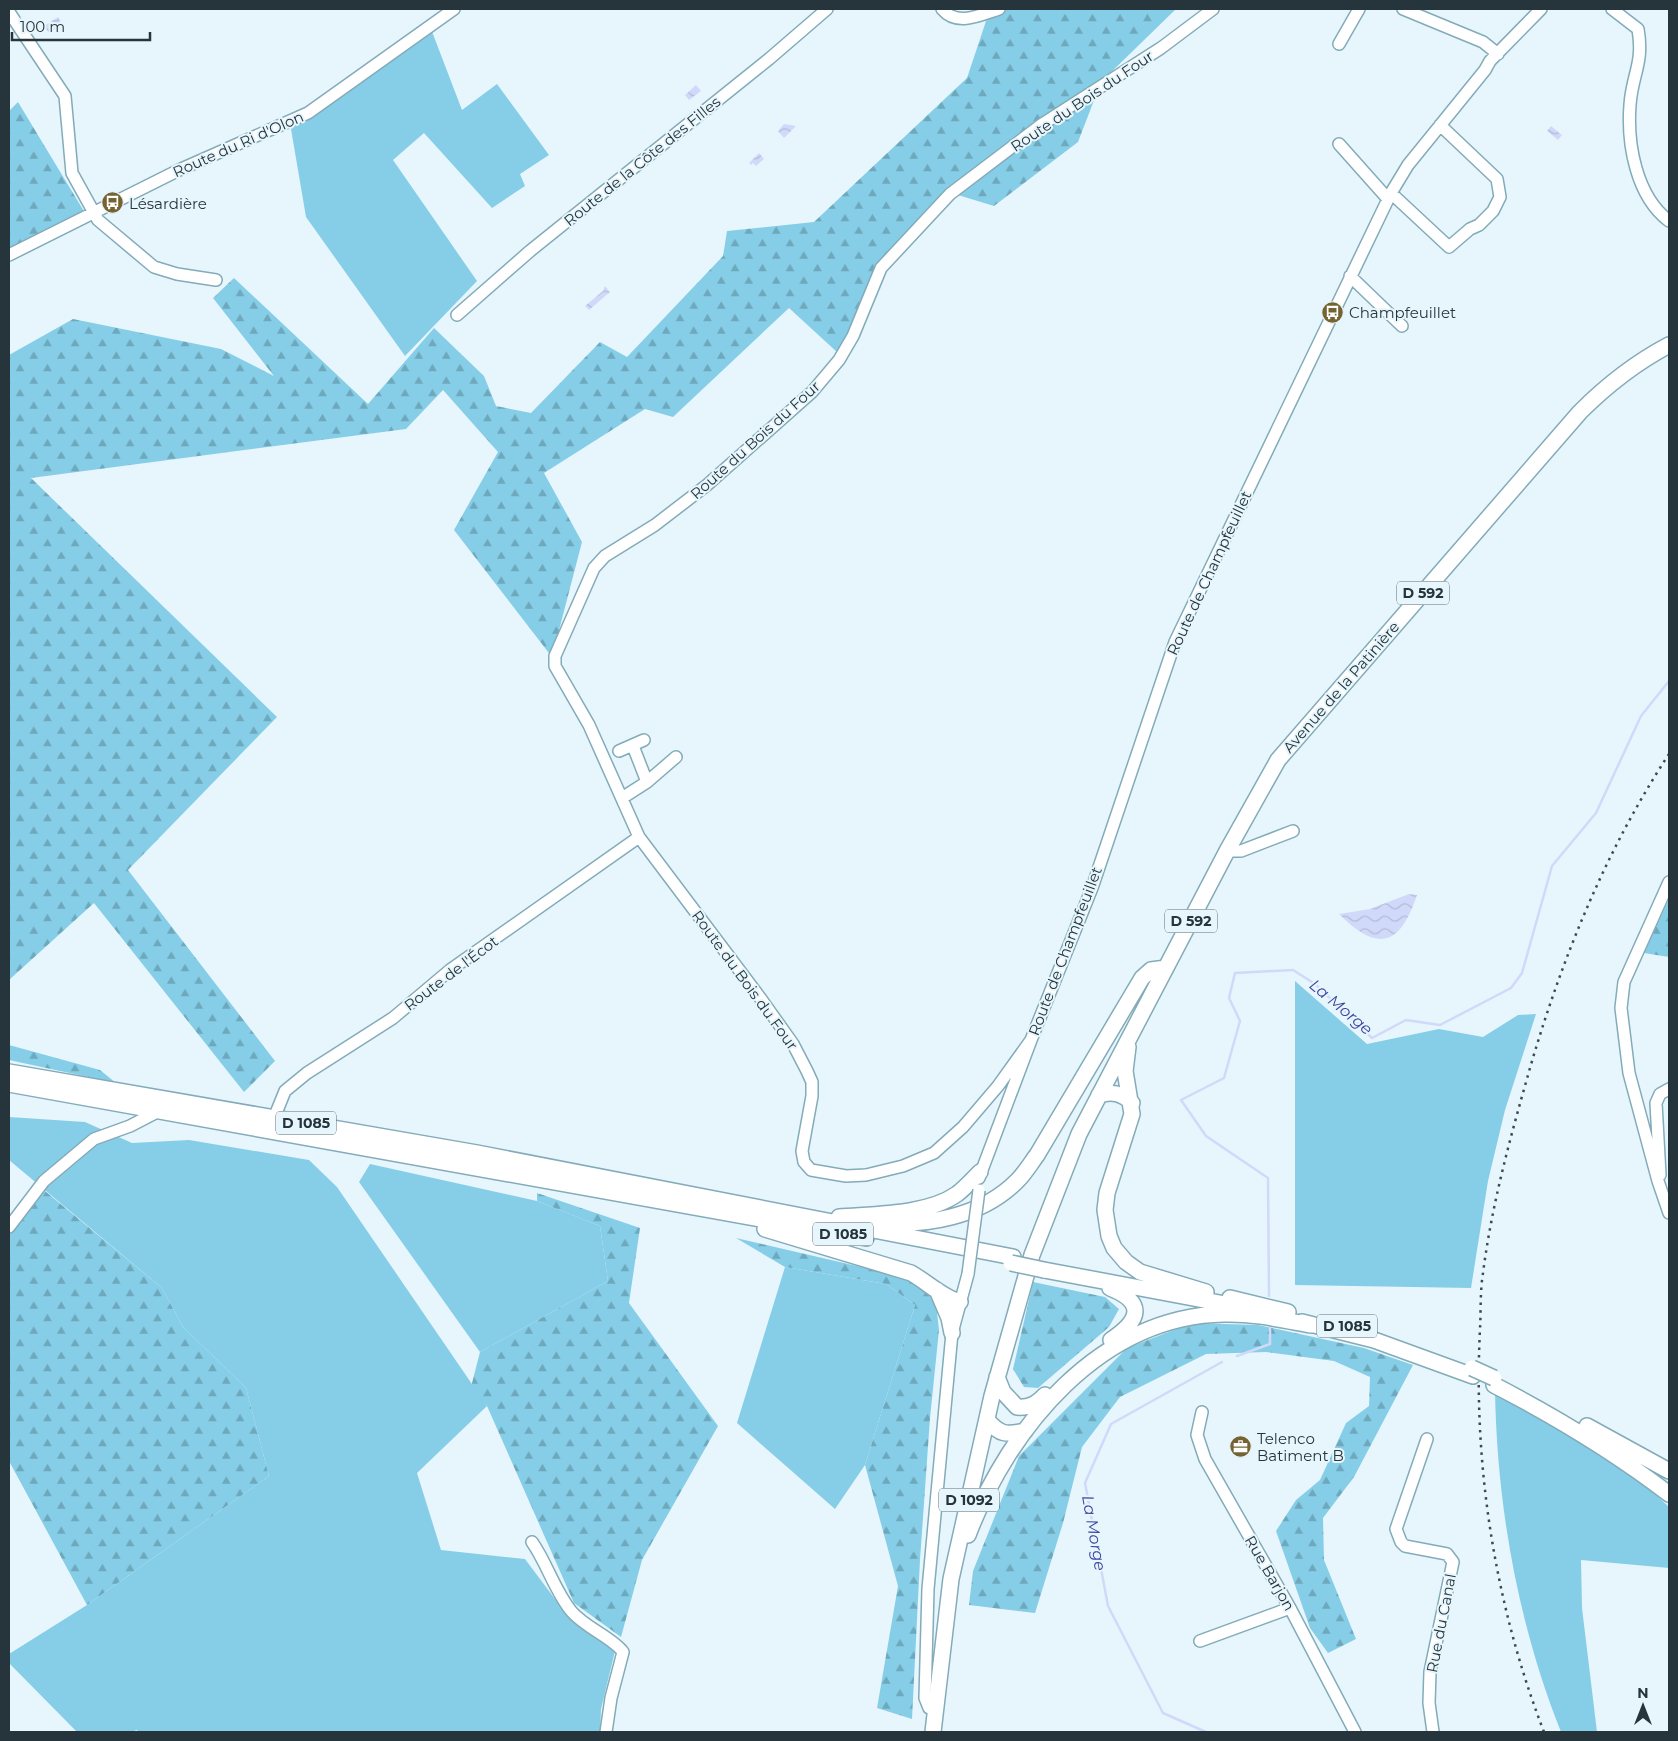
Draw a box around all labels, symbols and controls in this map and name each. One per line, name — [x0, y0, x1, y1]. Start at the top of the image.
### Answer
scale bar — [12, 10, 150, 42]
text: 100 m — [20, 17, 65, 36]
street label: Route du Bois du Four — [1007, 46, 1157, 156]
street label: Route de la Côte des Filles — [560, 92, 724, 230]
street label: Route du Ri d'Olon — [170, 107, 306, 181]
bus stop icon: Lésardière — [101, 191, 125, 215]
place label: Lésardière — [129, 194, 207, 213]
bus stop icon: Champfeuillet — [1321, 300, 1345, 324]
place label: Champfeuillet — [1349, 303, 1456, 322]
street label: Route du Bois du Four — [686, 377, 824, 503]
street label: Route de Champfeuillet — [1162, 488, 1256, 658]
road number: D 592 — [1397, 582, 1449, 604]
street label: Avenue de la Patinière — [1279, 617, 1403, 757]
street label: Route de Champfeuillet — [1024, 864, 1106, 1038]
street label: Route du Bois du Four — [688, 906, 802, 1054]
road number: D 592 — [1165, 909, 1217, 932]
street label: Route de l'Écot — [400, 931, 502, 1015]
water label: La Morge — [1306, 975, 1376, 1039]
road number: D 1085 — [276, 1112, 336, 1134]
road number: D 1085 — [813, 1222, 873, 1246]
road number: D 1085 — [1317, 1314, 1377, 1338]
place label: Telenco Batiment B — [1257, 1429, 1344, 1465]
office icon: Telenco Batiment B — [1229, 1435, 1253, 1459]
road number: D 1092 — [939, 1488, 999, 1512]
water label: La Morge — [1078, 1494, 1110, 1572]
street label: Rue Barjon — [1241, 1532, 1299, 1614]
street label: Rue du Canal — [1422, 1572, 1460, 1674]
north arrow — [1618, 1681, 1668, 1731]
text: N — [1637, 1684, 1649, 1702]

